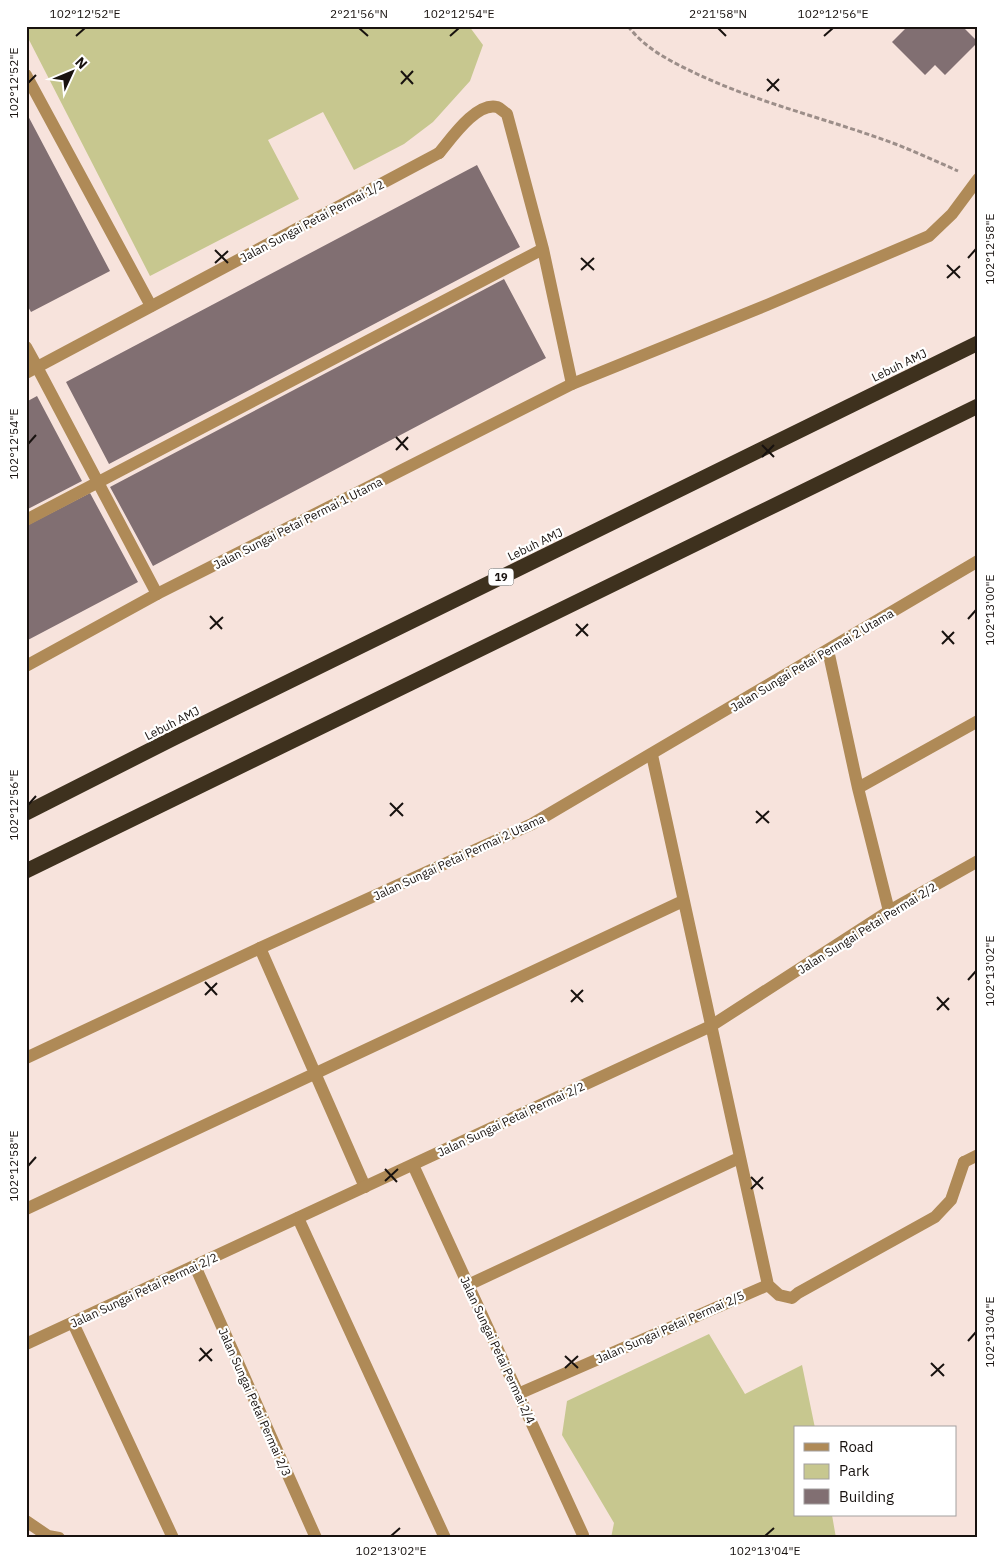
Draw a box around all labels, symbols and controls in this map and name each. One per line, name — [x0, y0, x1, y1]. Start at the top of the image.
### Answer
text: 102°12'52"E — [50, 6, 120, 21]
text: 2°21'56"N — [330, 6, 388, 21]
text: 102°12'54"E — [424, 6, 494, 21]
text: 2°21'58"N — [689, 6, 747, 21]
text: 102°12'56"E — [798, 6, 868, 21]
text: 102°12'52"E — [6, 48, 21, 118]
north arrow — [48, 48, 98, 98]
text: N — [71, 53, 91, 73]
street label: Jalan Sungai Petai Permai 1/2 — [237, 177, 387, 265]
text: 102°12'58"E — [982, 214, 997, 284]
street label: Lebuh AMJ — [869, 345, 929, 385]
text: 102°12'54"E — [6, 409, 21, 479]
street label: Jalan Sungai Petai Permai 1 Utama — [211, 473, 385, 572]
street label: Lebuh AMJ — [505, 524, 565, 564]
road number: 19 — [488, 568, 514, 586]
text: 102°13'00"E — [982, 575, 997, 645]
street label: Jalan Sungai Petai Permai 2 Utama — [728, 605, 897, 715]
street label: Lebuh AMJ — [142, 703, 202, 743]
text: 102°12'56"E — [6, 770, 21, 840]
street label: Jalan Sungai Petai Permai 2 Utama — [371, 810, 548, 903]
street label: Jalan Sungai Petai Permai 2/2 — [795, 879, 939, 977]
text: 102°13'02"E — [982, 936, 997, 1006]
street label: Jalan Sungai Petai Permai 2/2 — [435, 1078, 587, 1160]
text: 102°12'58"E — [6, 1131, 21, 1201]
street label: Jalan Sungai Petai Permai 2/2 — [68, 1249, 220, 1331]
street label: Jalan Sungai Petai Permai 2/4 — [457, 1274, 539, 1426]
street label: Jalan Sungai Petai Permai 2/5 — [593, 1287, 747, 1367]
text: 102°13'04"E — [982, 1297, 997, 1367]
street label: Jalan Sungai Petai Permai 2/3 — [215, 1325, 295, 1479]
legend — [794, 1426, 956, 1516]
text: Road — [839, 1437, 874, 1456]
text: Park — [839, 1461, 869, 1480]
text: Building — [839, 1487, 894, 1506]
text: 102°13'02"E — [356, 1543, 426, 1558]
text: 102°13'04"E — [730, 1543, 800, 1558]

